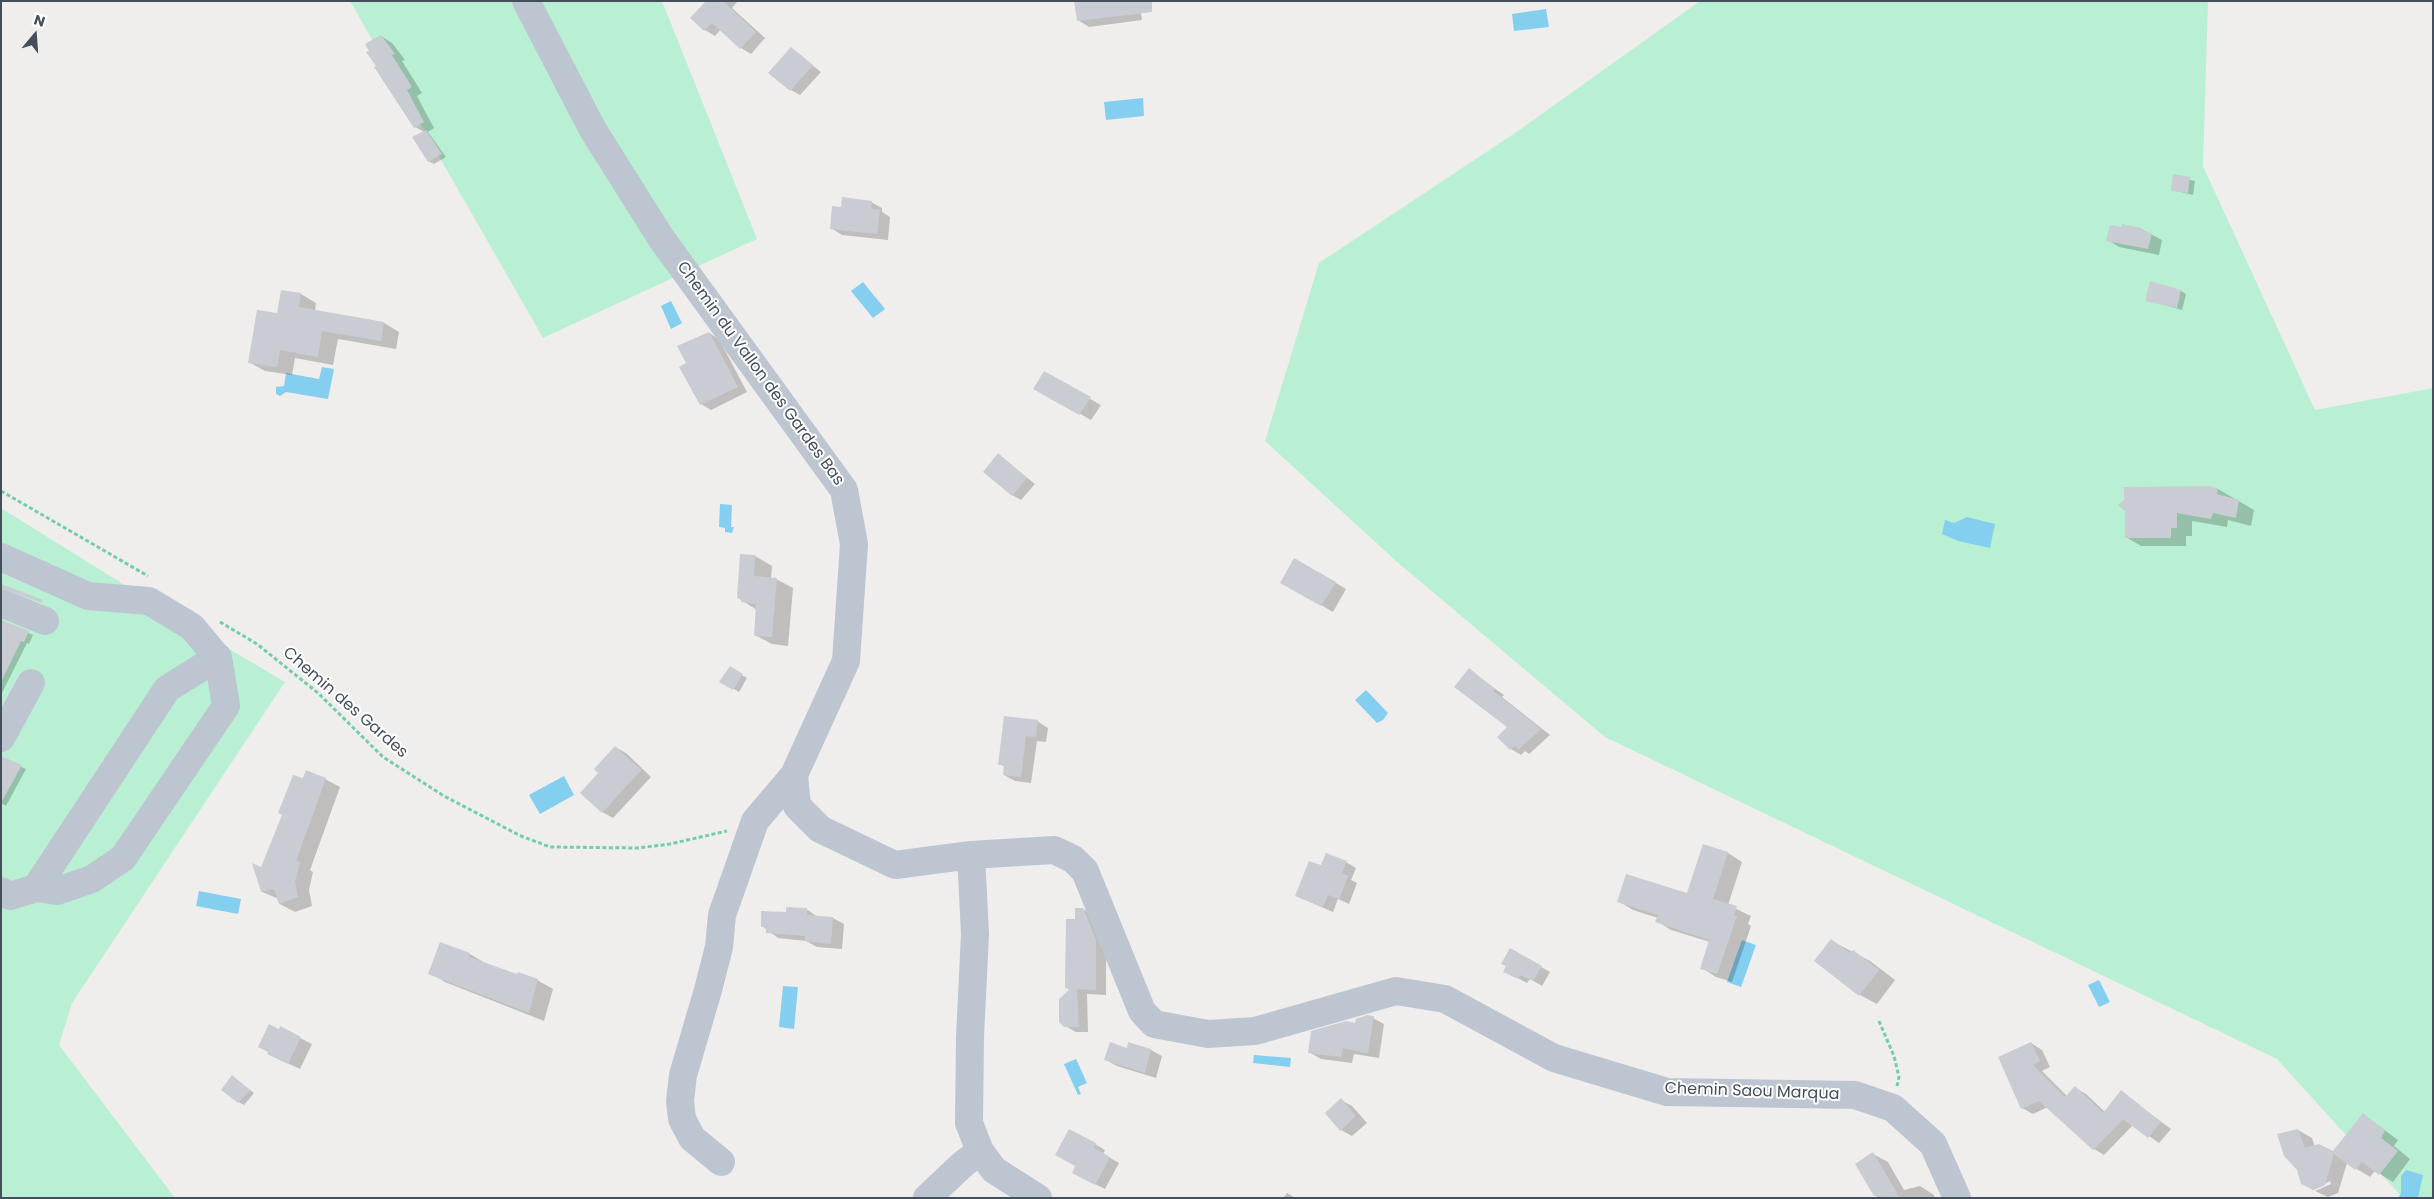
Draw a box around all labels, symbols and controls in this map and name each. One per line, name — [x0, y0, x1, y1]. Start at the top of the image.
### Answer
north arrow — [10, 10, 60, 60]
text: N — [32, 10, 48, 32]
street label: Chemin du Vallon des Gardes Bas — [672, 258, 848, 490]
street label: Chemin des Gardes — [279, 644, 411, 762]
street label: Chemin Saou Marqua — [1664, 1079, 1840, 1105]

